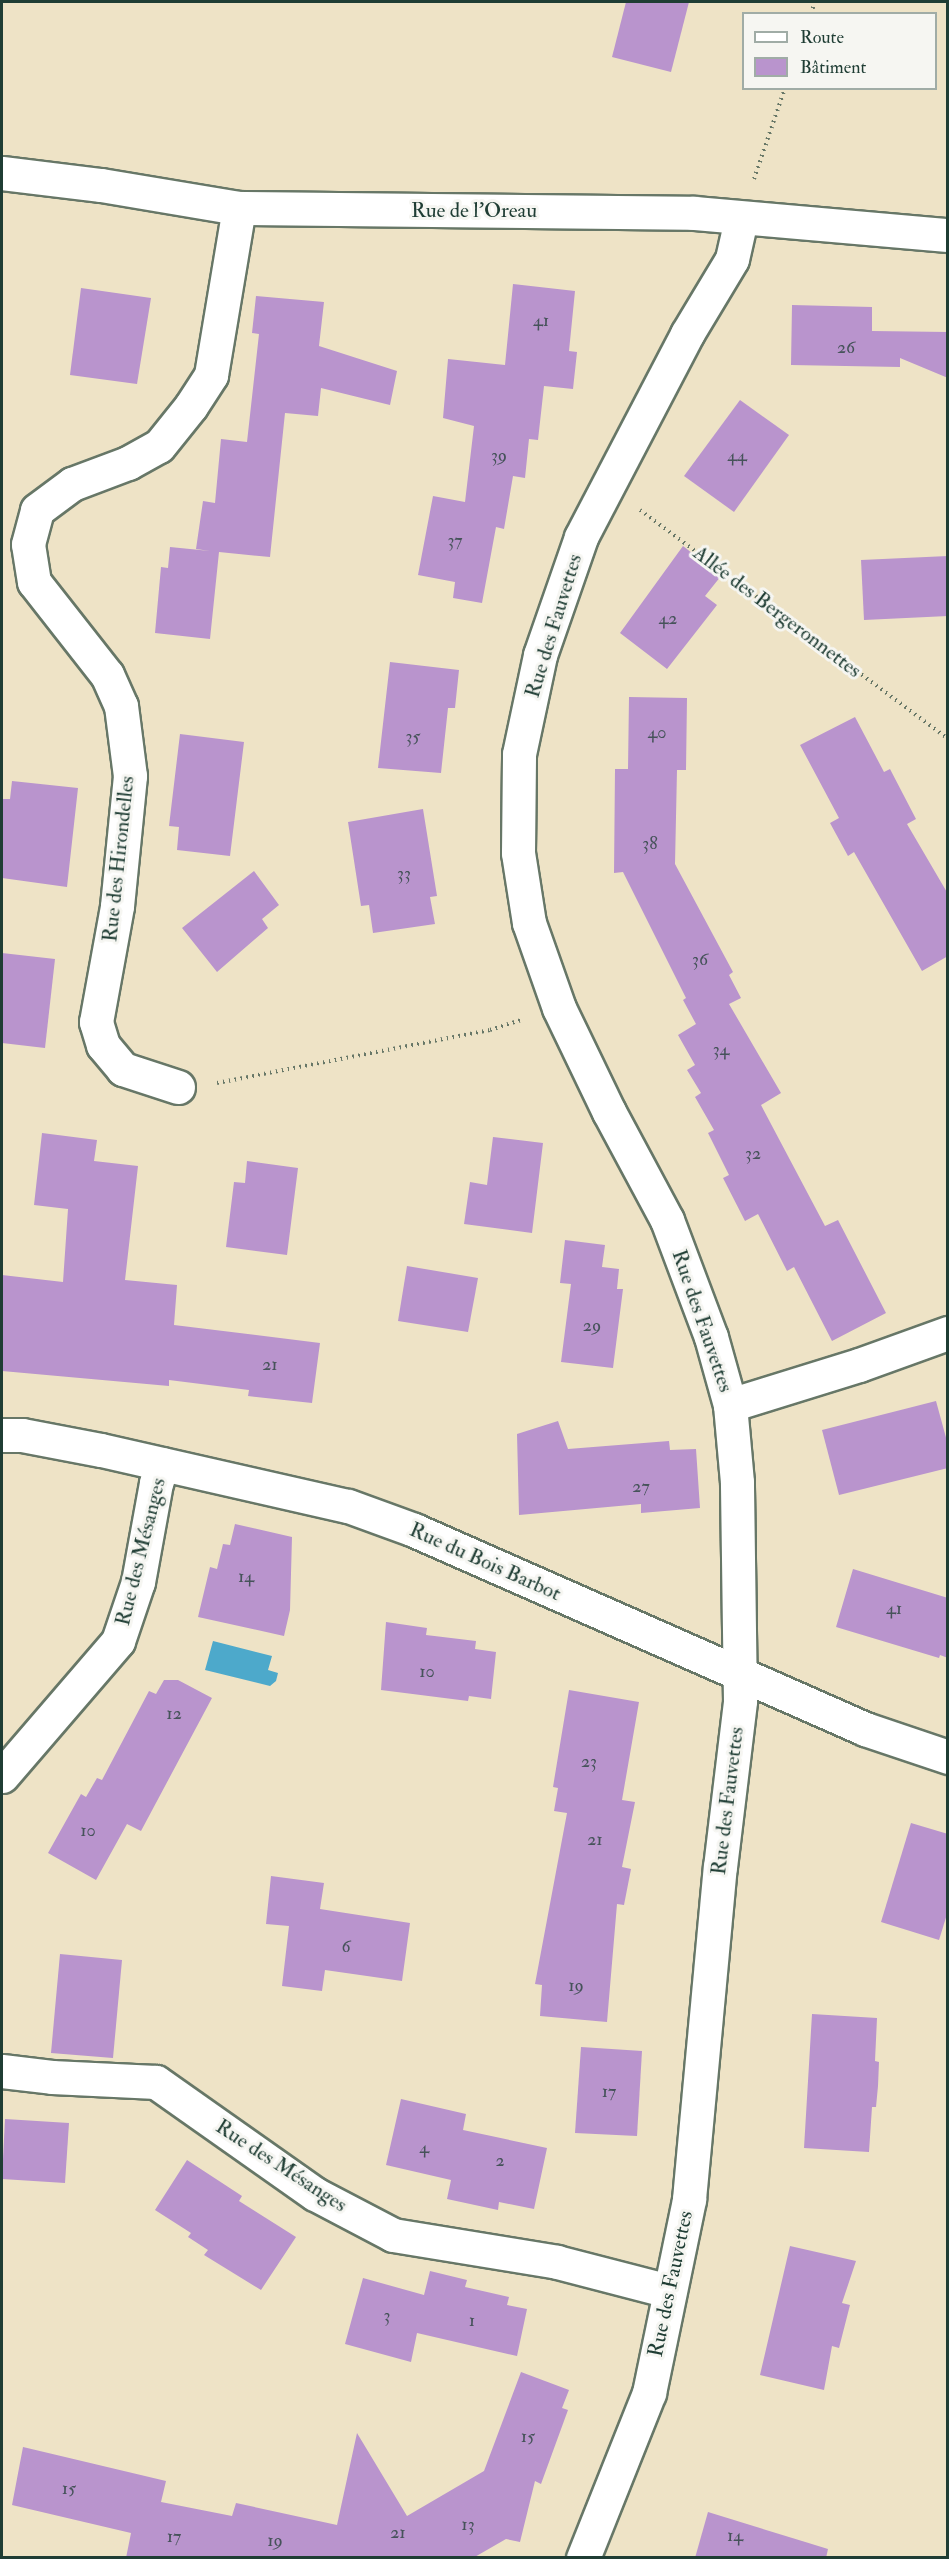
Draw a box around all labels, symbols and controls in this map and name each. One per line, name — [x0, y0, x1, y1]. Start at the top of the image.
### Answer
legend — [742, 12, 937, 90]
text: Route — [800, 26, 844, 49]
text: Bâtiment — [800, 56, 866, 79]
street label: Rue de l'Oreau — [411, 198, 537, 224]
house number: 41 — [533, 310, 549, 332]
house number: 26 — [837, 337, 855, 359]
house number: 39 — [491, 445, 507, 467]
house number: 44 — [727, 445, 747, 467]
house number: 37 — [447, 530, 463, 552]
street label: Allée des Bergeronnettes — [688, 541, 866, 683]
street label: Rue des Fauvettes — [520, 551, 588, 701]
house number: 42 — [659, 608, 677, 630]
house number: 40 — [648, 722, 666, 744]
house number: 35 — [406, 726, 420, 748]
street label: Rue des Hirondelles — [98, 775, 140, 943]
house number: 38 — [642, 833, 658, 855]
house number: 33 — [397, 863, 411, 885]
house number: 36 — [692, 949, 708, 971]
house number: 34 — [713, 1039, 729, 1061]
house number: 32 — [745, 1143, 761, 1165]
street label: Rue des Fauvettes — [666, 1246, 738, 1396]
house number: 29 — [583, 1315, 601, 1337]
house number: 21 — [262, 1354, 278, 1376]
street label: Rue des Mésanges — [110, 1476, 172, 1628]
house number: 27 — [632, 1476, 650, 1498]
street label: Rue du Bois Barbot — [405, 1517, 565, 1607]
house number: 14 — [238, 1566, 254, 1588]
house number: 41 — [886, 1598, 902, 1620]
house number: 10 — [419, 1661, 435, 1683]
house number: 12 — [166, 1703, 182, 1725]
street label: Rue des Fauvettes — [706, 1726, 750, 1876]
house number: 23 — [581, 1751, 597, 1773]
house number: 10 — [80, 1820, 96, 1842]
house number: 21 — [587, 1829, 603, 1851]
house number: 6 — [341, 1936, 351, 1958]
house number: 19 — [568, 1975, 584, 1997]
house number: 17 — [602, 2081, 616, 2103]
street label: Rue des Mésanges — [211, 2114, 351, 2218]
house number: 4 — [419, 2137, 429, 2159]
house number: 2 — [495, 2150, 505, 2172]
street label: Rue des Fauvettes — [643, 2209, 699, 2359]
house number: 3 — [384, 2305, 390, 2327]
house number: 1 — [469, 2310, 475, 2332]
house number: 15 — [521, 2426, 535, 2448]
house number: 15 — [62, 2478, 76, 2500]
house number: 13 — [461, 2514, 475, 2536]
house number: 21 — [390, 2522, 406, 2544]
house number: 14 — [727, 2525, 743, 2547]
house number: 17 — [167, 2526, 181, 2548]
house number: 19 — [267, 2530, 283, 2552]

